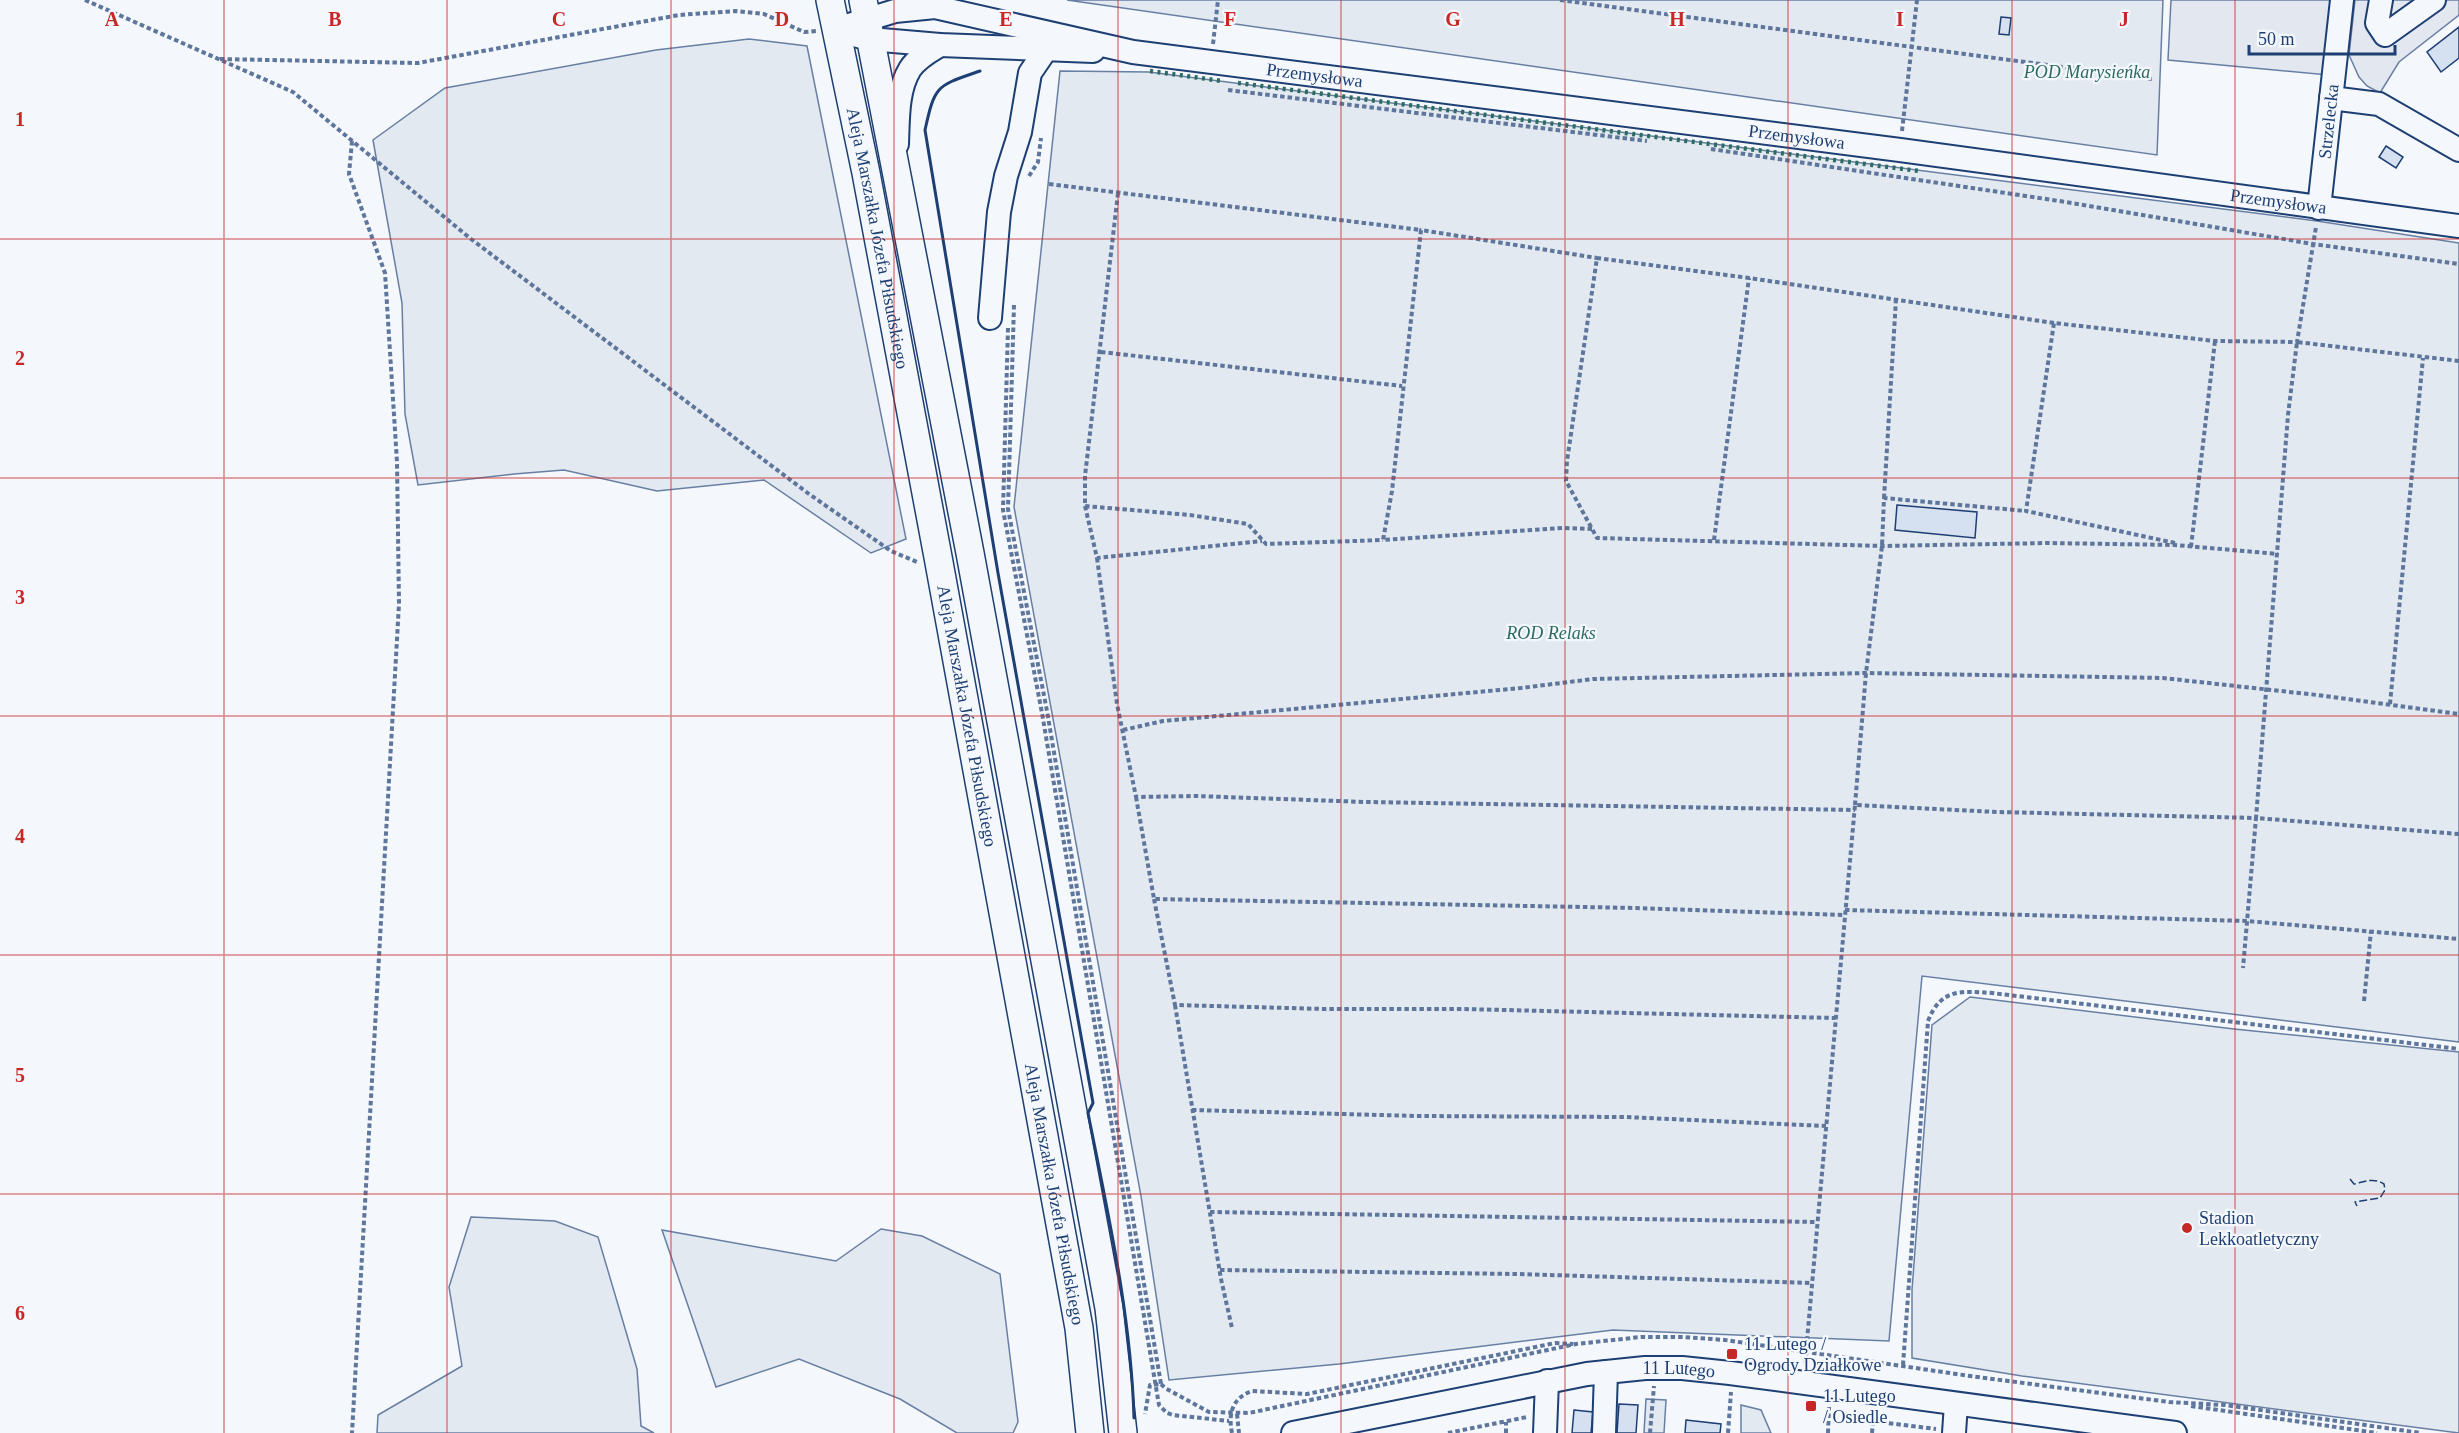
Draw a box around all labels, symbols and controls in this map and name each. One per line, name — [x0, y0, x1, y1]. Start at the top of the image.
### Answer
text: A — [105, 8, 120, 30]
text: B — [328, 8, 342, 30]
text: C — [552, 8, 566, 30]
text: D — [775, 8, 789, 30]
text: E — [999, 8, 1013, 30]
text: F — [1224, 8, 1236, 30]
text: G — [1445, 8, 1461, 30]
text: H — [1669, 8, 1685, 30]
text: I — [1896, 8, 1904, 30]
text: J — [2119, 8, 2129, 30]
scale bar — [2249, 18, 2394, 56]
text: 50 m — [2258, 29, 2295, 49]
street label: Przemysłowa — [1265, 59, 1364, 91]
park label: POD Marysieńka — [2023, 62, 2150, 82]
street label: Strzelecka — [2314, 83, 2343, 160]
street label: Aleja Marszałka Józefa Piłsudskiego — [843, 106, 913, 371]
text: 1 — [15, 108, 25, 130]
street label: Przemysłowa — [1747, 121, 1846, 153]
street label: Przemysłowa — [2229, 185, 2328, 218]
text: 2 — [15, 347, 25, 369]
street label: Aleja Marszałka Józefa Piłsudskiego — [933, 583, 1001, 848]
text: 3 — [15, 586, 25, 608]
park label: ROD Relaks — [1505, 623, 1596, 643]
text: 4 — [15, 825, 25, 847]
street label: Aleja Marszałka Józefa Piłsudskiego — [1021, 1062, 1088, 1327]
text: 5 — [15, 1064, 25, 1086]
place label: Stadion Lekkoatletyczny — [2199, 1208, 2319, 1249]
marker: Stadion Lekkoatletyczny — [2180, 1221, 2194, 1235]
text: 6 — [15, 1302, 25, 1324]
place label: 11 Lutego / Ogrody Działkowe — [1744, 1334, 1881, 1375]
marker: 11 Lutego / Ogrody Działkowe — [1725, 1347, 1739, 1361]
street label: 11 Lutego — [1642, 1358, 1716, 1381]
place label: 11 Lutego / Osiedle — [1823, 1386, 1896, 1427]
marker: 11 Lutego / Osiedle — [1804, 1399, 1818, 1413]

